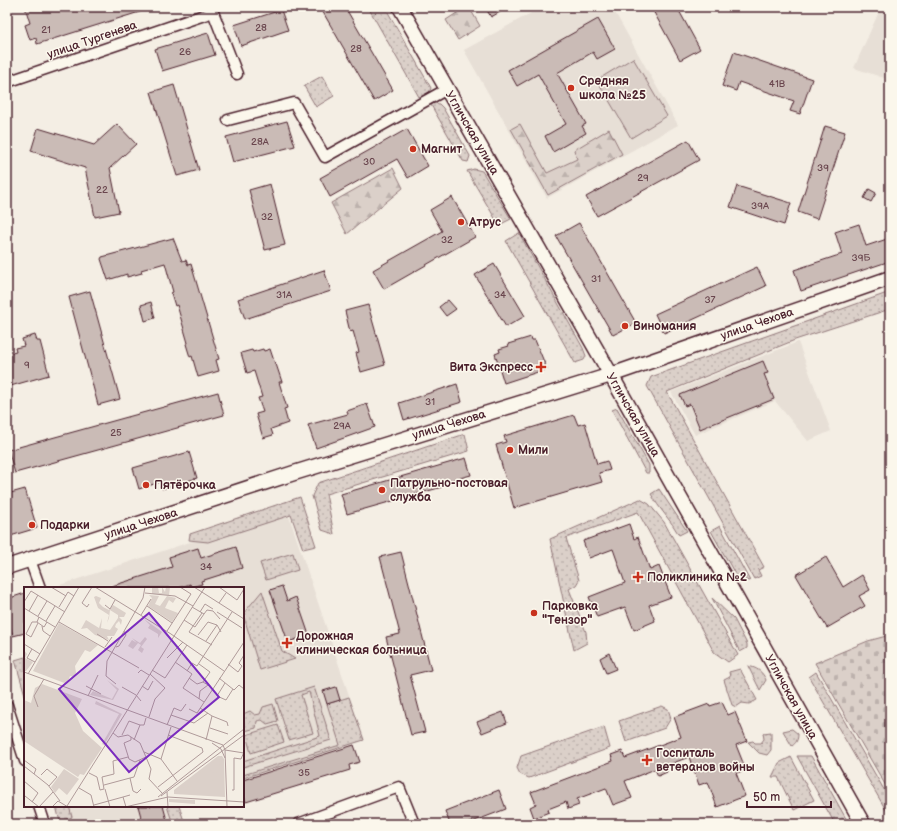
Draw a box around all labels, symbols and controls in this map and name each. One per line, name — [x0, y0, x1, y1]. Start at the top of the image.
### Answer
street label: улица Тургенева — [45, 18, 139, 62]
house number: 28 — [255, 22, 267, 34]
house number: 21 — [41, 24, 51, 36]
house number: 28 — [350, 43, 362, 55]
house number: 26 — [179, 46, 191, 58]
place label: Средняя школа №25 — [579, 74, 646, 103]
house number: 41В — [769, 78, 786, 90]
marker: Средняя школа №25 — [566, 83, 576, 93]
street label: Угличская улица — [442, 88, 502, 178]
house number: 28А — [251, 136, 270, 148]
place label: Магнит — [421, 142, 463, 157]
marker: Магнит — [408, 144, 418, 154]
house number: 30 — [363, 156, 375, 168]
house number: 39 — [817, 162, 829, 174]
house number: 29 — [637, 172, 649, 184]
house number: 22 — [96, 184, 108, 196]
house number: 39А — [751, 200, 770, 212]
house number: 32 — [261, 211, 273, 223]
place label: Атрус — [468, 215, 501, 230]
marker: Атрус — [456, 217, 466, 227]
house number: 32 — [441, 234, 453, 246]
house number: 39Б — [852, 252, 870, 264]
house number: 31 — [591, 273, 601, 285]
house number: 31А — [276, 289, 293, 301]
house number: 34 — [494, 289, 506, 301]
house number: 37 — [704, 294, 716, 306]
street label: улица Чехова — [719, 305, 795, 343]
place label: Виномания — [633, 319, 697, 334]
marker: Виномания — [620, 321, 630, 331]
house number: 9 — [24, 359, 30, 371]
place label: Вита Экспресс — [449, 360, 533, 375]
marker: Вита Экспресс — [536, 362, 546, 372]
street label: Угличская улица — [603, 370, 663, 460]
house number: 31 — [425, 396, 435, 408]
street label: улица Чехова — [410, 407, 488, 443]
house number: 29А — [333, 420, 352, 432]
house number: 25 — [110, 427, 122, 439]
place label: Мили — [518, 443, 549, 458]
marker: Мили — [505, 445, 515, 455]
place label: Патрульно-постовая служба — [390, 476, 508, 505]
place label: Пятёрочка — [154, 478, 217, 493]
marker: Пятёрочка — [141, 480, 151, 490]
marker: Патрульно-постовая служба — [377, 485, 387, 495]
street label: улица Чехова — [103, 505, 179, 543]
place label: Подарки — [40, 518, 90, 533]
marker: Подарки — [27, 520, 37, 530]
house number: 34 — [200, 561, 212, 573]
place label: Поликлиника №2 — [647, 570, 748, 585]
marker: Поликлиника №2 — [632, 571, 644, 583]
inset map — [24, 587, 244, 807]
place label: Парковка "Тензор" — [542, 599, 599, 628]
marker: Парковка "Тензор" — [529, 608, 539, 618]
place label: Дорожная клиническая больница — [296, 629, 428, 658]
marker: Дорожная клиническая больница — [281, 637, 293, 649]
street label: Угличская улица — [762, 652, 820, 742]
place label: Госпиталь ветеранов войны — [656, 746, 755, 775]
marker: Госпиталь ветеранов войны — [641, 754, 653, 766]
house number: 35 — [298, 767, 310, 779]
scale bar — [747, 783, 831, 809]
text: 50 m — [753, 790, 780, 805]

